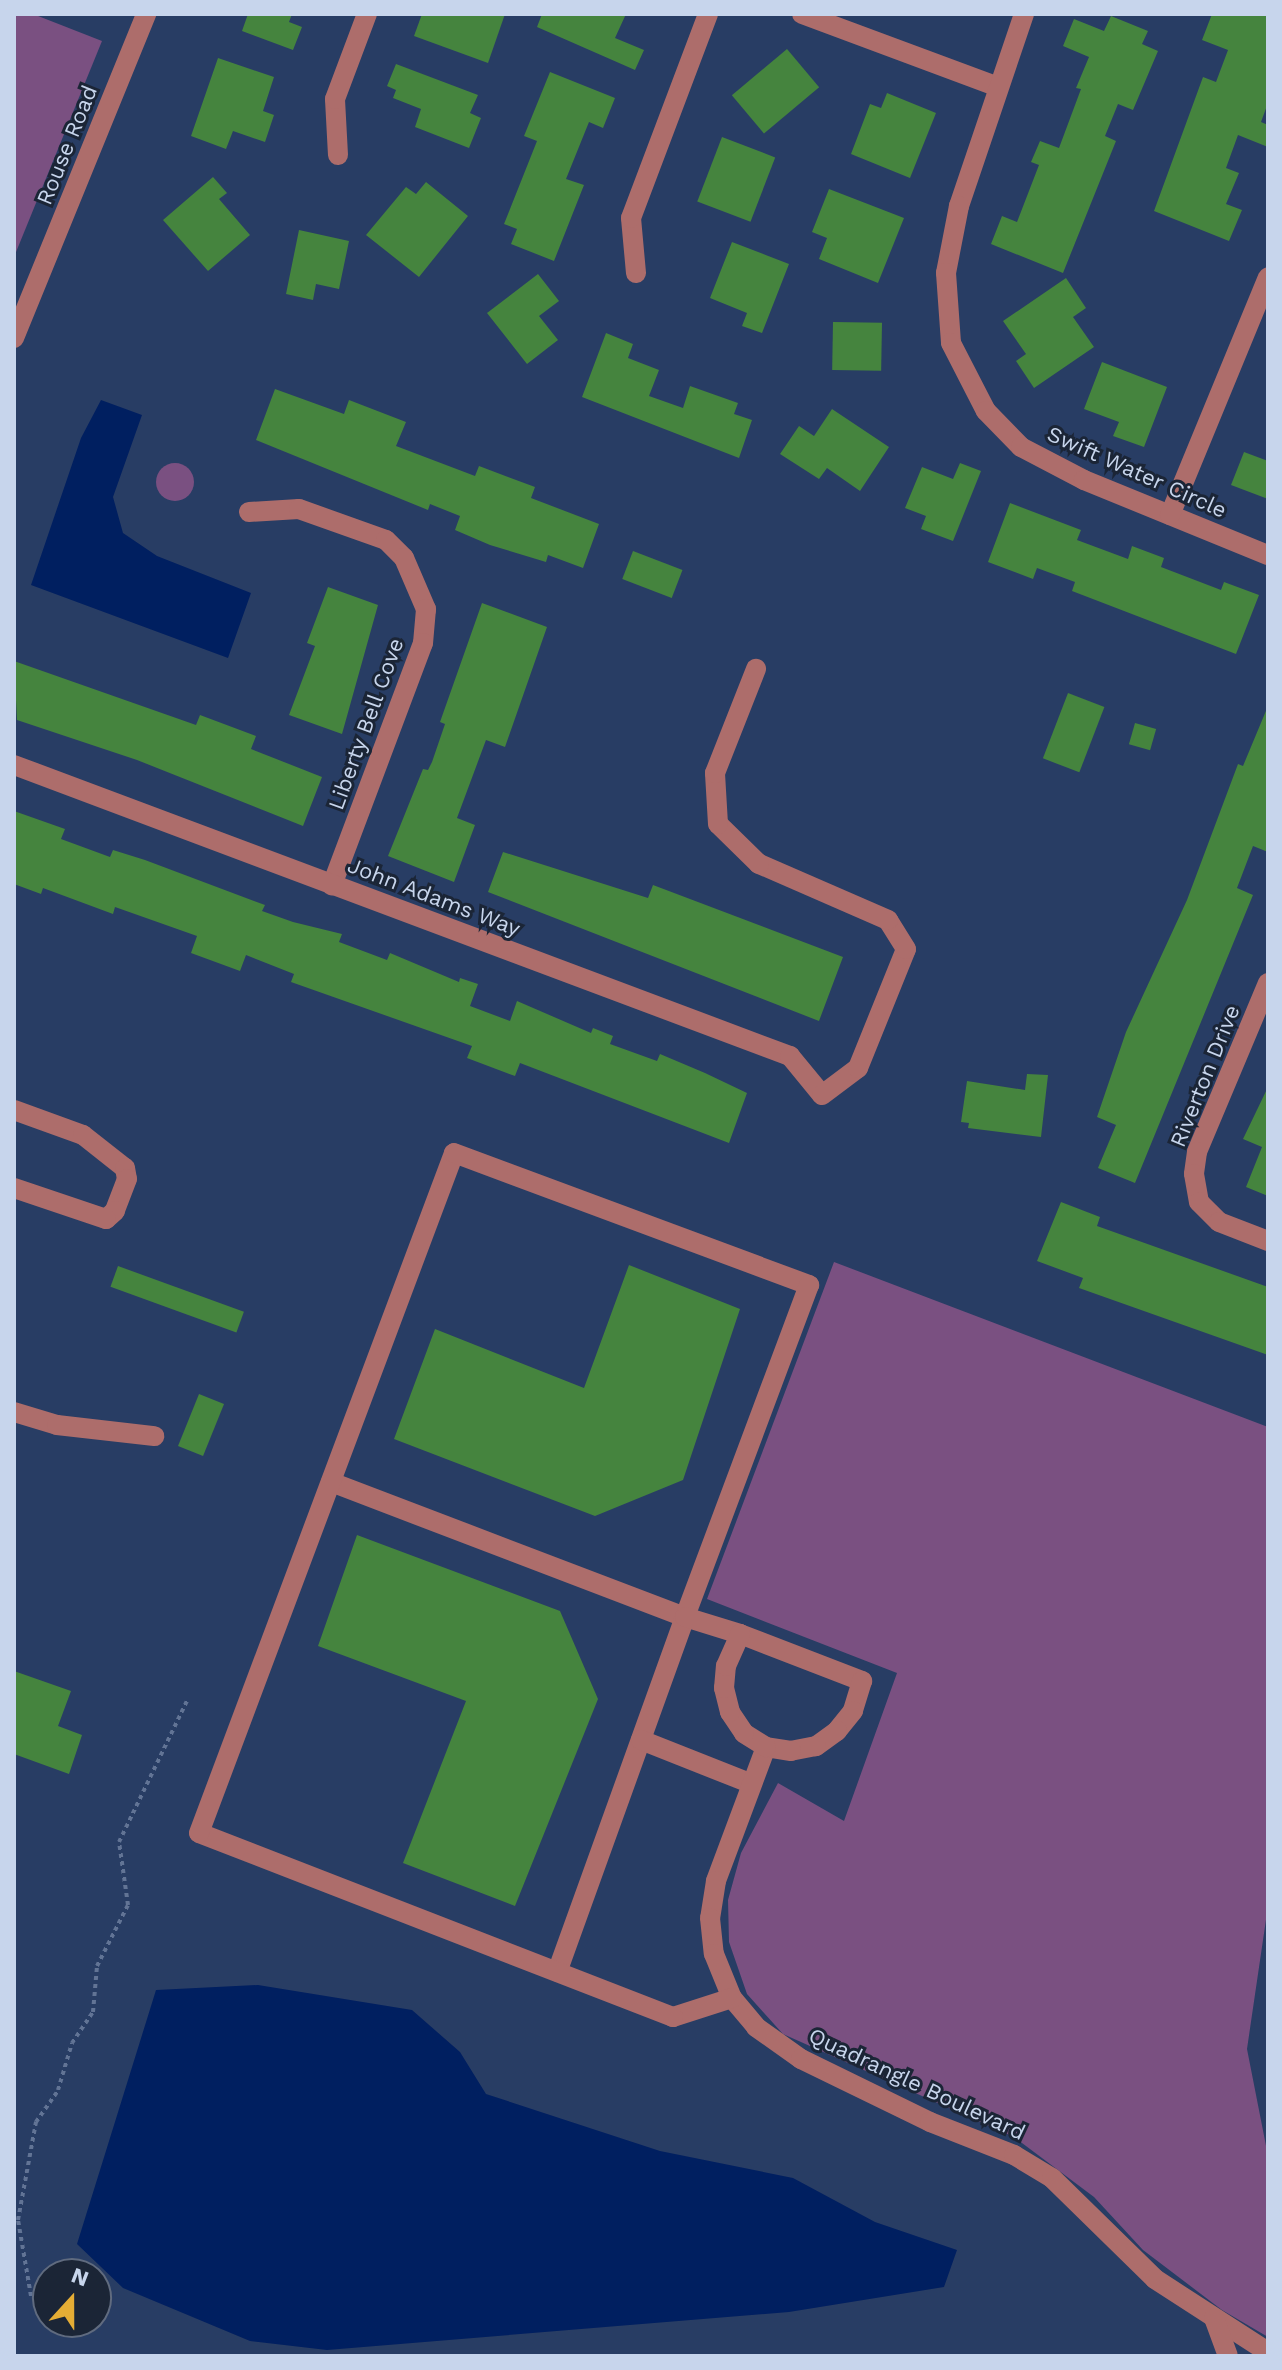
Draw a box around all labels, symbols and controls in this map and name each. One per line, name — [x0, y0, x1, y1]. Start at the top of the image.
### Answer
street label: Rouse Road — [31, 81, 103, 209]
street label: Swift Water Circle — [1043, 420, 1231, 524]
street label: Liberty Bell Cove — [322, 634, 410, 814]
street label: John Adams Way — [343, 852, 525, 942]
street label: Riverton Drive — [1164, 1001, 1246, 1151]
street label: Quadrangle Boulevard — [805, 2022, 1029, 2146]
north arrow — [32, 2258, 112, 2338]
text: N — [68, 2262, 92, 2292]

